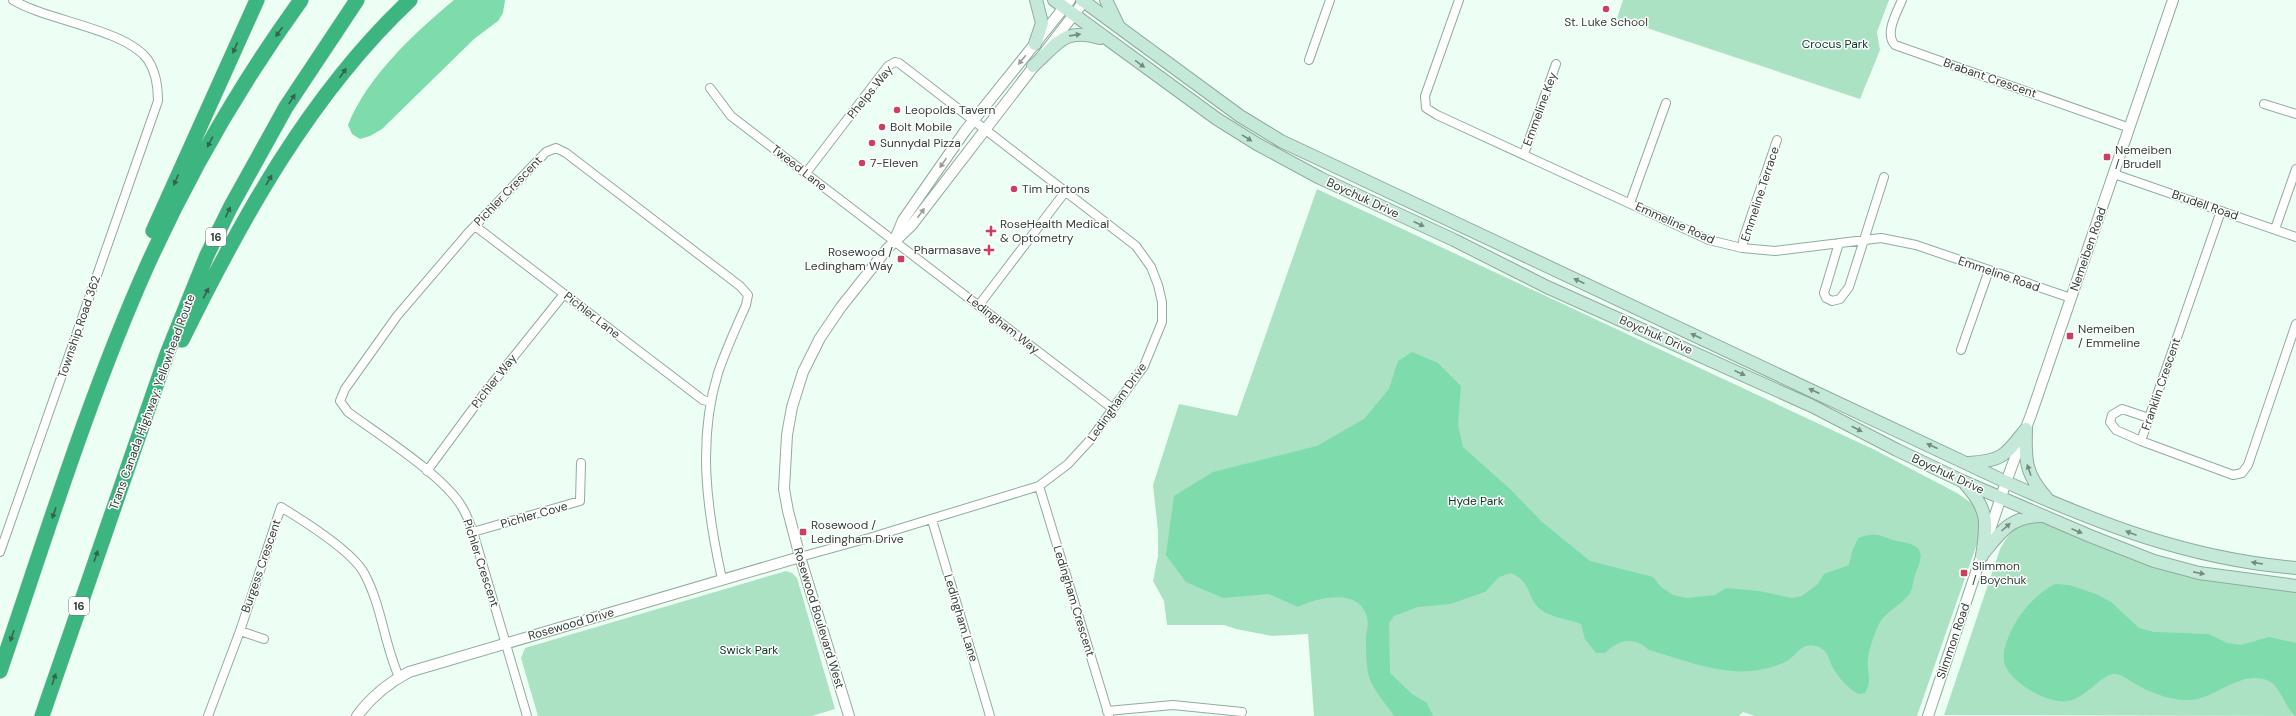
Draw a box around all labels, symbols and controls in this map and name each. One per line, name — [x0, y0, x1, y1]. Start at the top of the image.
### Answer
marker: St. Luke School — [1601, 4, 1611, 14]
place label: St. Luke School — [1564, 14, 1648, 30]
one-way arrow — [275, 26, 283, 37]
one-way arrow — [1069, 32, 1081, 38]
park label: Crocus Park — [1802, 36, 1868, 52]
one-way arrow — [232, 43, 238, 54]
street label: Brabant Crescent — [1941, 54, 2039, 102]
one-way arrow — [1018, 55, 1026, 66]
one-way arrow — [1135, 60, 1146, 68]
street label: Phelps Way — [844, 62, 897, 122]
one-way arrow — [339, 68, 347, 79]
street label: Emmeline Key — [1519, 70, 1561, 148]
one-way arrow — [288, 94, 296, 104]
place label: Leopolds Tavern — [905, 102, 995, 118]
marker: Leopolds Tavern — [892, 105, 902, 115]
place label: Bolt Mobile — [890, 119, 952, 135]
marker: Bolt Mobile — [877, 122, 887, 132]
one-way arrow — [1242, 134, 1252, 142]
place label: Sunnydal Pizza — [880, 135, 961, 151]
one-way arrow — [207, 136, 214, 148]
marker: Sunnydal Pizza — [867, 138, 877, 148]
street label: Tweed Lane — [768, 141, 830, 195]
place label: Nemeiben / Brudell — [2115, 142, 2172, 172]
street label: Emmeline Terrace — [1737, 144, 1783, 244]
street label: Pichler Crescent — [470, 152, 546, 230]
marker: Nemeiben / Brudell — [2102, 152, 2112, 162]
place label: 7-Eleven — [870, 155, 918, 171]
marker: 7-Eleven — [857, 158, 867, 168]
one-way arrow — [939, 158, 947, 169]
one-way arrow — [173, 174, 179, 186]
one-way arrow — [266, 174, 273, 186]
street label: Boychuk Drive — [1324, 174, 1402, 222]
place label: Tim Hortons — [1022, 181, 1090, 197]
marker: Tim Hortons — [1009, 184, 1019, 194]
street label: Brudell Road — [2170, 186, 2240, 224]
street label: Emmeline Road — [1633, 198, 1717, 248]
street label: Nemeiben Road — [2066, 205, 2110, 293]
one-way arrow — [225, 206, 231, 218]
one-way arrow — [917, 207, 925, 218]
place label: RoseHealth Medical & Optometry — [1000, 216, 1109, 246]
one-way arrow — [1414, 221, 1425, 227]
marker: RoseHealth Medical & Optometry — [985, 225, 997, 237]
road number: 16 — [206, 228, 226, 246]
place label: Pharmasave — [914, 242, 981, 258]
place label: Rosewood / Ledingham Way — [805, 244, 893, 274]
marker: Pharmasave — [984, 245, 994, 255]
street label: Emmeline Road — [1956, 253, 2042, 295]
marker: Rosewood / Ledingham Way — [896, 254, 906, 264]
street label: Township Road 362 — [54, 274, 104, 380]
one-way arrow — [1573, 278, 1584, 284]
one-way arrow — [202, 288, 209, 299]
street label: Pichler Lane — [561, 288, 624, 342]
street label: Ledingham Way — [963, 291, 1043, 358]
street label: Trans Canada Highway: Yellowhead Route — [105, 292, 199, 512]
street label: Boychuk Drive — [1617, 312, 1695, 358]
place label: Nemeiben / Emmeline — [2078, 321, 2140, 351]
marker: Nemeiben / Emmeline — [2065, 331, 2075, 341]
one-way arrow — [1691, 333, 1702, 339]
street label: Franklin Crescent — [2138, 335, 2184, 432]
street label: Pichler Way — [468, 350, 520, 411]
street label: Ledingham Drive — [1084, 359, 1150, 445]
one-way arrow — [1734, 370, 1746, 377]
one-way arrow — [1809, 388, 1820, 394]
one-way arrow — [1851, 426, 1863, 433]
one-way arrow — [1926, 443, 1938, 449]
street label: Boychuk Drive — [1909, 450, 1987, 498]
one-way arrow — [2026, 464, 2032, 476]
park label: Hyde Park — [1448, 493, 1504, 509]
street label: Pichler Cove — [499, 498, 570, 532]
one-way arrow — [51, 507, 57, 519]
street label: Burgess Crescent — [238, 517, 285, 615]
street label: Pichler Crescent — [459, 517, 503, 609]
place label: Rosewood / Ledingham Drive — [811, 517, 904, 547]
one-way arrow — [2001, 523, 2011, 532]
marker: Rosewood / Ledingham Drive — [798, 527, 808, 537]
one-way arrow — [2071, 528, 2082, 534]
one-way arrow — [2125, 529, 2137, 535]
street label: Ledingham Crescent — [1050, 544, 1099, 659]
street label: Rosewood Boulevard West — [790, 546, 848, 691]
one-way arrow — [93, 550, 99, 562]
place label: Slimmon / Boychuk — [1972, 558, 2027, 588]
one-way arrow — [2251, 560, 2263, 566]
marker: Slimmon / Boychuk — [1959, 568, 1969, 578]
one-way arrow — [2193, 570, 2206, 576]
street label: Ledingham Lane — [940, 572, 982, 664]
road number: 16 — [69, 597, 89, 615]
street label: Slimmon Road — [1933, 601, 1973, 681]
street label: Rosewood Drive — [526, 604, 616, 644]
one-way arrow — [9, 630, 15, 642]
park label: Swick Park — [720, 642, 778, 658]
one-way arrow — [51, 673, 57, 685]

